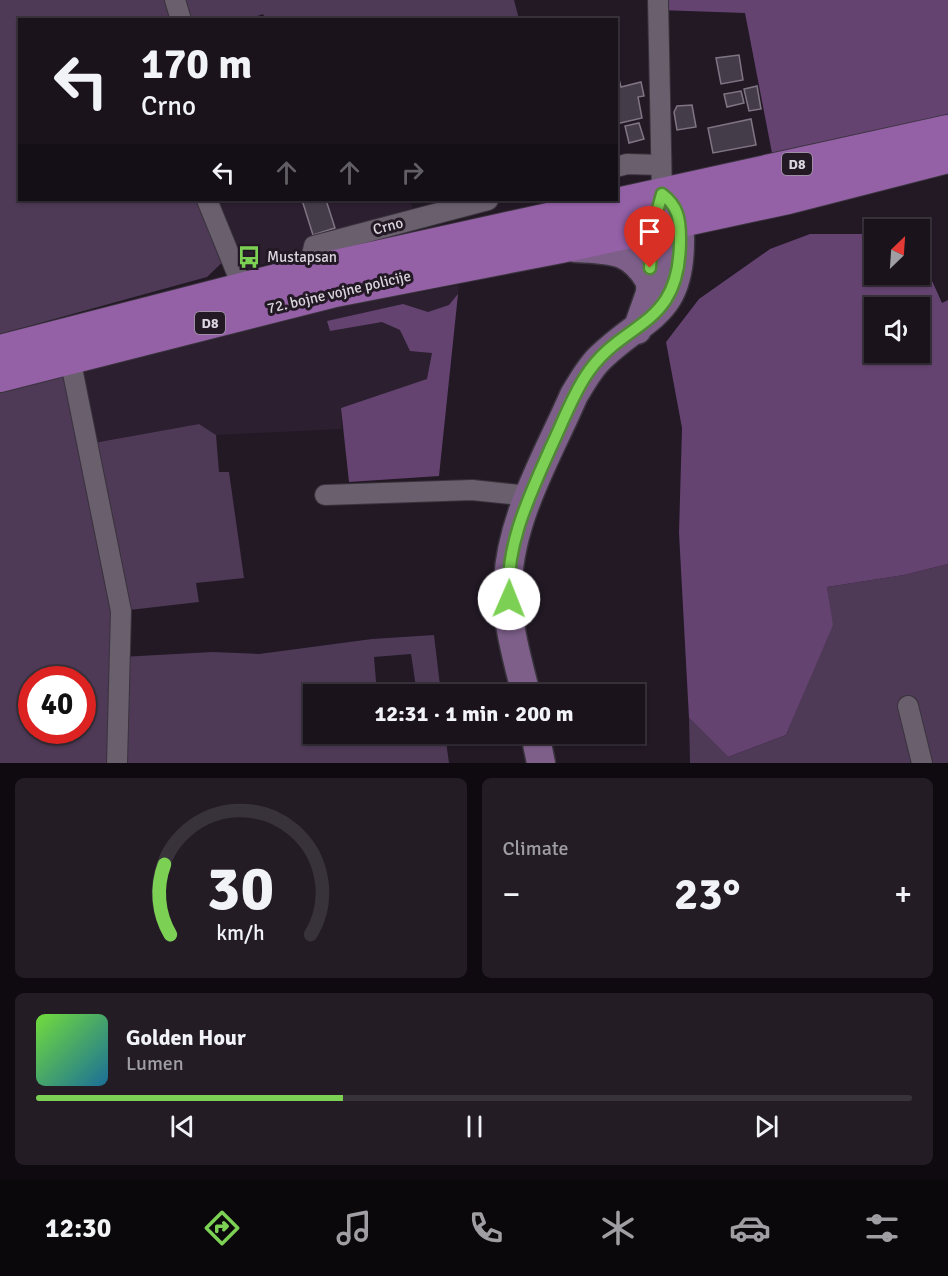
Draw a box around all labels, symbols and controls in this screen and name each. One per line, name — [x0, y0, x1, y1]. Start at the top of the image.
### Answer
text: 170 m — [141, 39, 252, 90]
icon: left — [42, 42, 120, 120]
text: Crno — [141, 90, 196, 123]
road number: D8 — [782, 153, 812, 175]
icon: left — [207, 156, 240, 189]
icon: ahead — [270, 156, 303, 189]
icon: ahead — [333, 156, 366, 189]
icon: right — [396, 156, 429, 189]
pin — [624, 206, 675, 268]
street label: Crno — [371, 213, 405, 239]
icon: arrive — [633, 215, 666, 248]
north arrow — [864, 219, 930, 285]
map controls — [864, 219, 930, 363]
bus stop icon: Mustapsan — [236, 244, 262, 270]
place label: Mustapsan — [267, 248, 337, 266]
street label: 72. bojne vojne policije — [265, 267, 413, 317]
button: sound — [864, 297, 930, 363]
road number: D8 — [195, 312, 225, 334]
position arrow — [477, 567, 541, 631]
speed limit sign: 40 — [18, 666, 96, 744]
text: 12:31 · 1 min · 200 m — [374, 700, 574, 727]
text: Climate — [503, 836, 568, 861]
text: 30 — [207, 850, 274, 927]
text: 23° — [674, 867, 741, 922]
text: − — [503, 874, 520, 915]
text: + — [894, 874, 912, 915]
text: km/h — [216, 920, 265, 946]
text: Golden Hour — [126, 1024, 246, 1051]
text: Lumen — [126, 1051, 184, 1076]
icon: previous — [166, 1110, 199, 1143]
icon: pause — [458, 1110, 491, 1143]
icon: next — [750, 1110, 783, 1143]
icon: directions — [201, 1207, 243, 1249]
icon: music — [333, 1207, 375, 1249]
icon: phone — [465, 1207, 507, 1249]
icon: climate — [597, 1207, 639, 1249]
icon: car — [729, 1207, 771, 1249]
icon: filters — [861, 1207, 903, 1249]
text: 12:30 — [45, 1212, 111, 1245]

